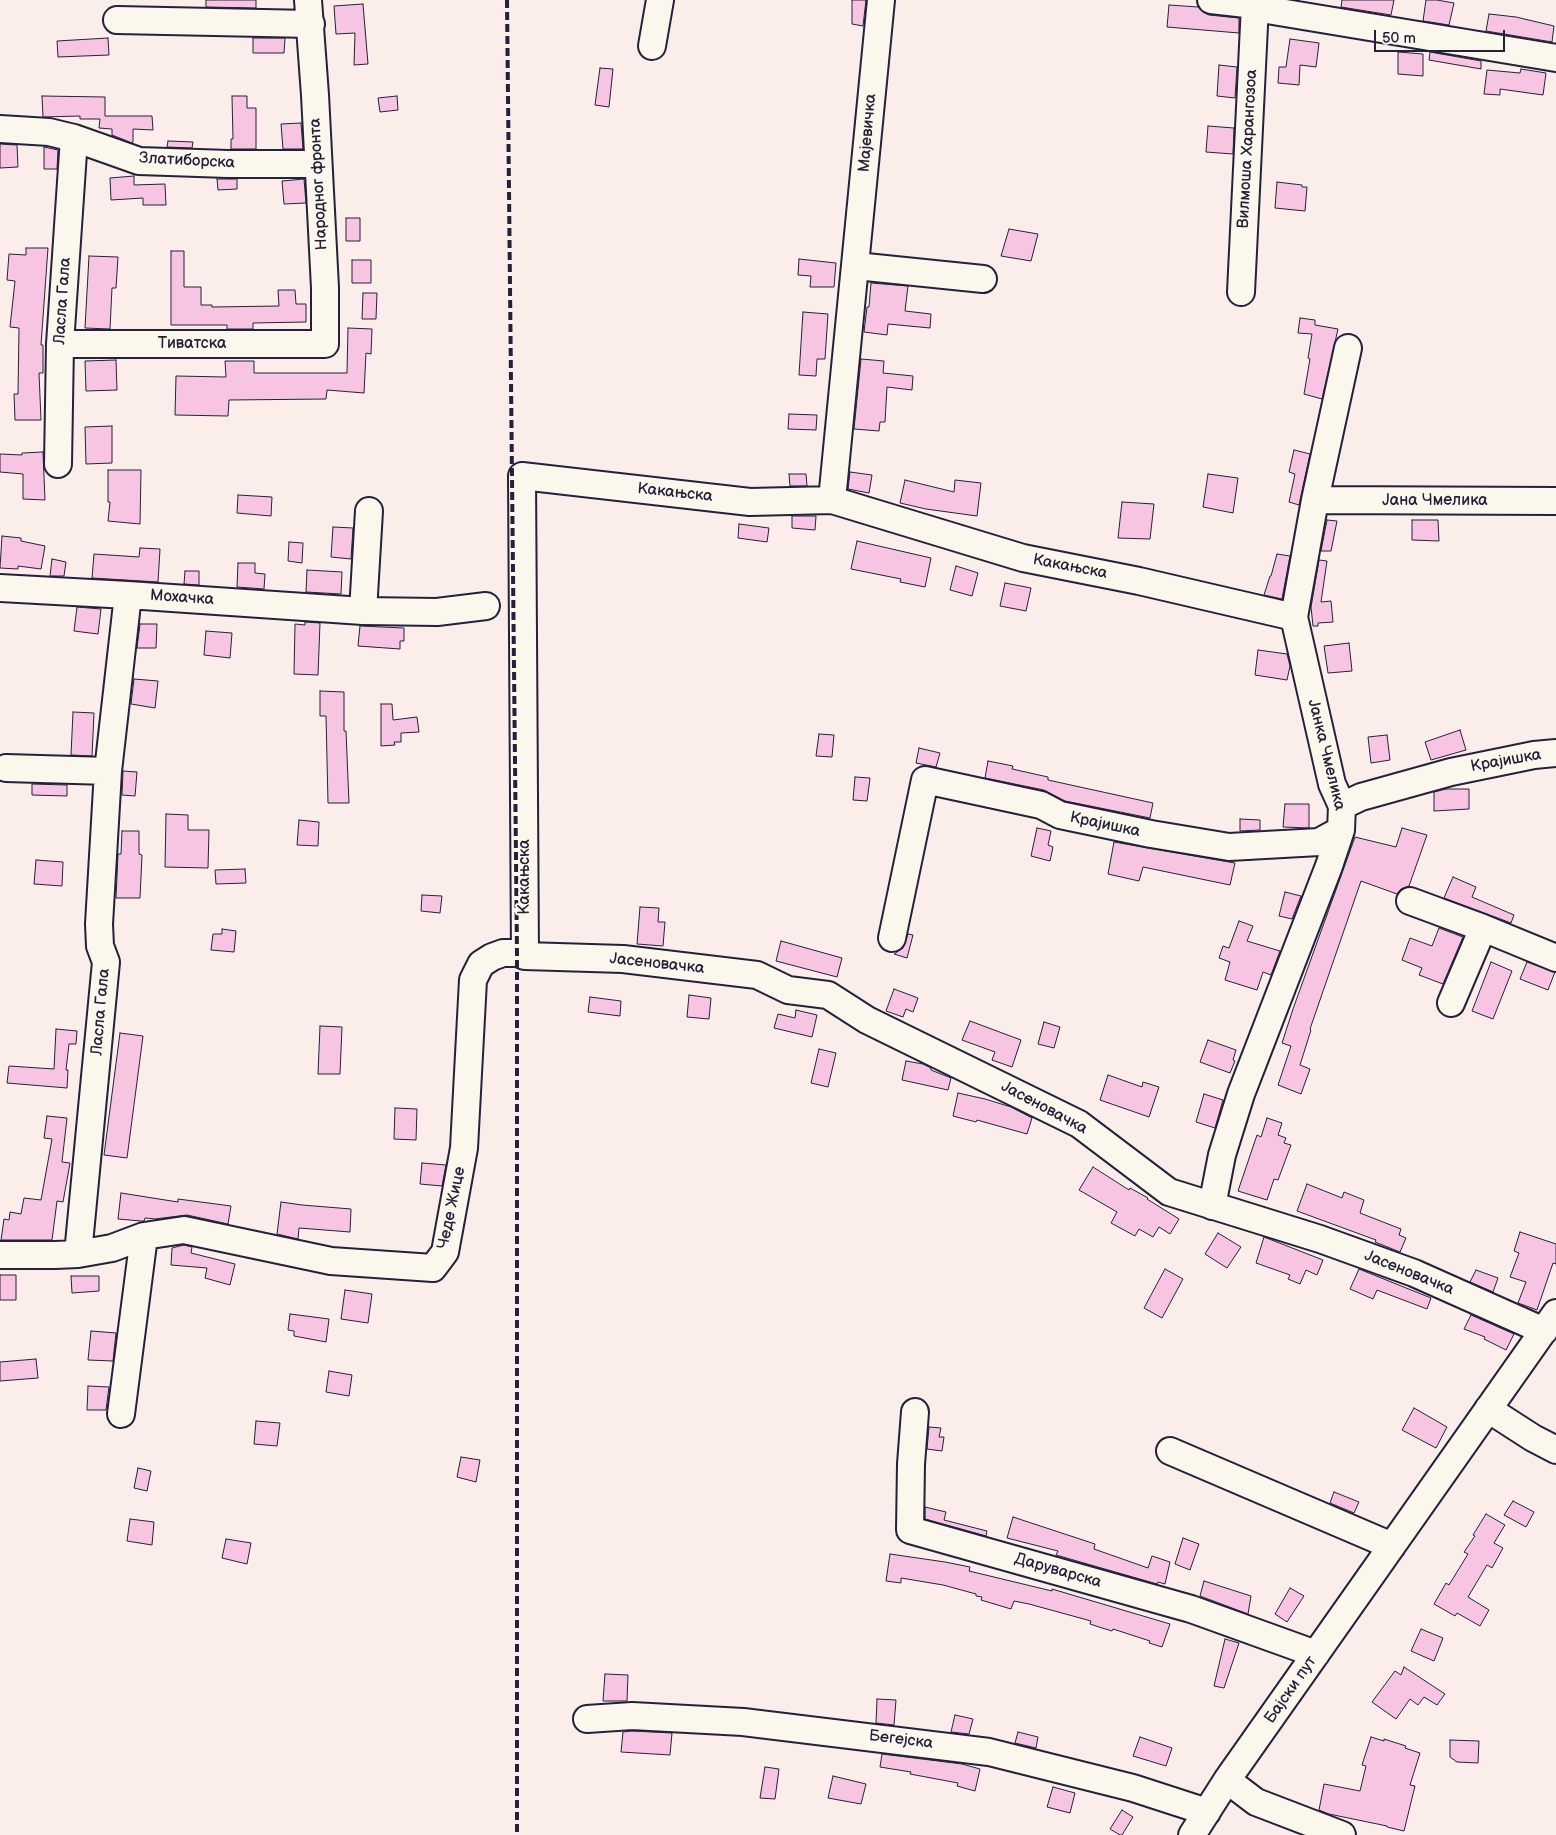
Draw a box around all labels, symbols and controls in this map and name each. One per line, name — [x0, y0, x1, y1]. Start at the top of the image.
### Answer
scale bar — [1376, 20, 1507, 52]
text: 50 m — [1382, 29, 1416, 48]
street label: Вилмоша Харангозоа — [1234, 69, 1262, 229]
street label: Мајевичка — [855, 93, 881, 173]
street label: Народног фронта — [306, 117, 332, 251]
street label: Златиборска — [139, 149, 235, 173]
street label: Ласла Гала — [50, 257, 76, 345]
street label: Тиватска — [158, 334, 226, 354]
street label: Какањска — [636, 480, 714, 506]
street label: Јана Чмелика — [1382, 491, 1488, 511]
street label: Какањска — [1031, 550, 1109, 584]
street label: Мохачка — [149, 586, 215, 610]
street label: Јанка Чмелика — [1303, 697, 1349, 813]
street label: Крајишка — [1469, 745, 1543, 777]
street label: Крајишка — [1068, 808, 1142, 842]
street label: Какањска — [515, 839, 535, 915]
street label: Јасеновачка — [609, 949, 705, 979]
street label: Ласла Гала — [88, 968, 114, 1056]
street label: Јасеновачка — [998, 1077, 1090, 1139]
street label: Чеде Жице — [434, 1165, 470, 1251]
street label: Јасеновачка — [1361, 1246, 1457, 1300]
street label: Даруварска — [1012, 1549, 1104, 1593]
street label: Бајски пут — [1261, 1653, 1321, 1727]
street label: Бегејска — [868, 1727, 934, 1753]

